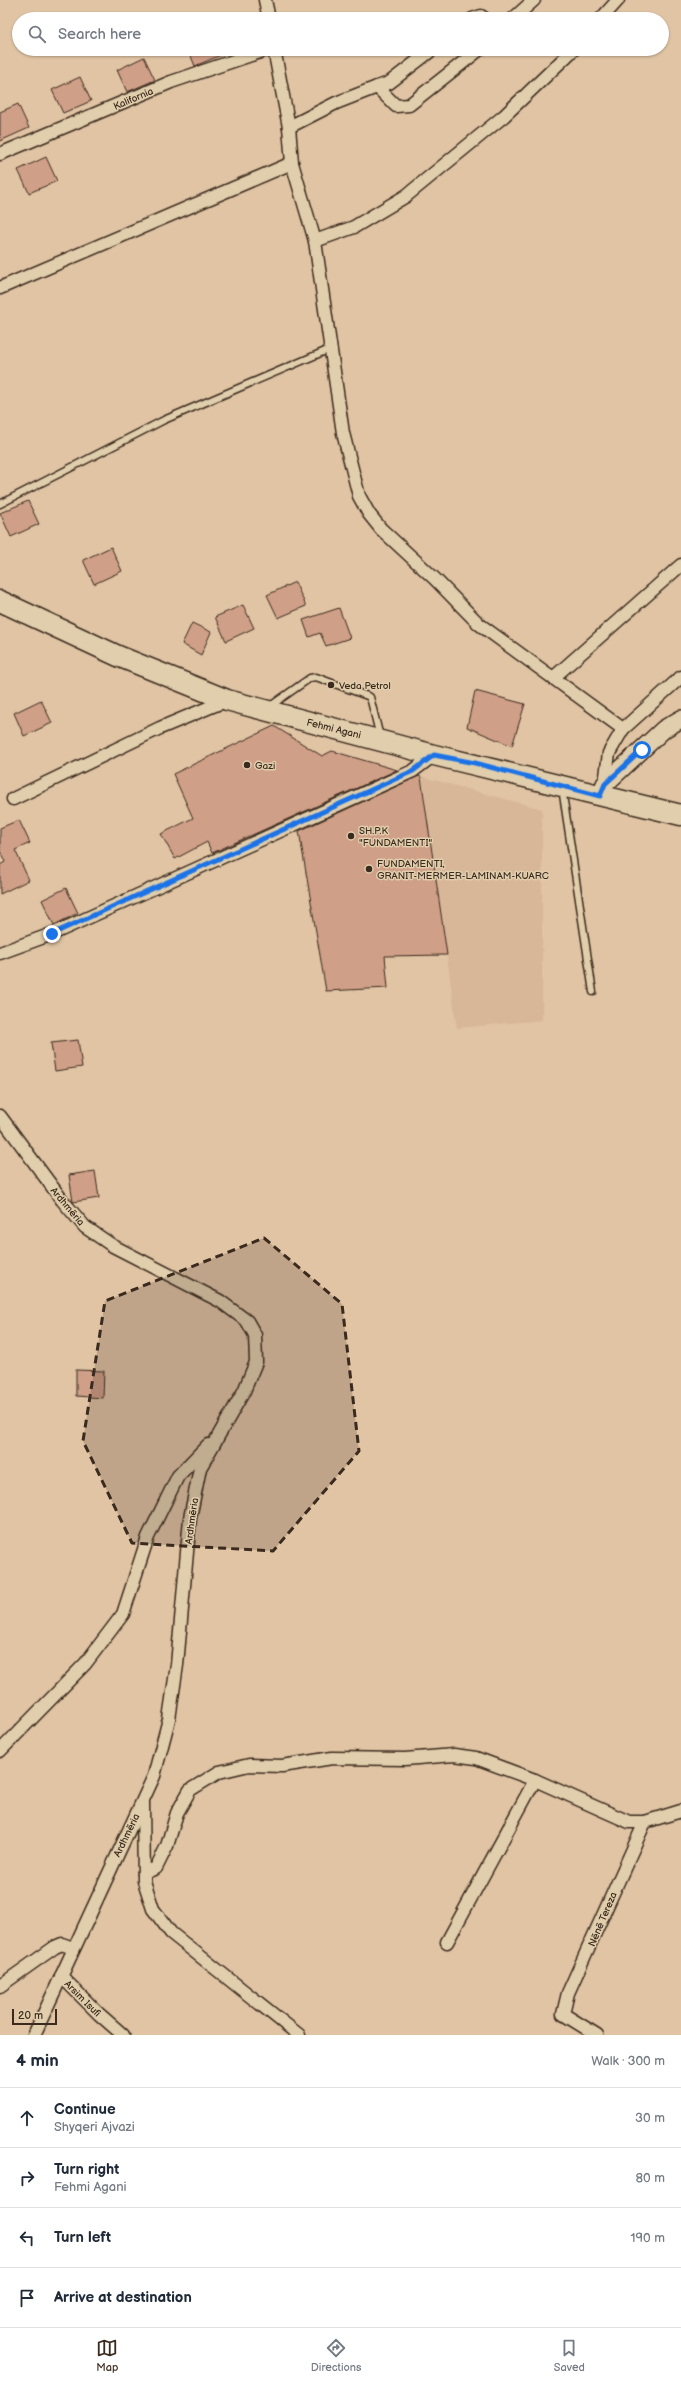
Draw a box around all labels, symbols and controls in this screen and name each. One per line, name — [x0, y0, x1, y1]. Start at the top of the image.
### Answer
search box — [12, 12, 669, 56]
icon: search — [26, 23, 48, 45]
text: Search here — [58, 25, 141, 44]
street label: Kalifornia — [112, 85, 155, 113]
marker: Veda Petrol — [326, 680, 336, 690]
place label: Veda Petrol — [339, 680, 391, 692]
street label: Fehmi Agani — [305, 716, 362, 742]
route start — [633, 741, 651, 759]
marker: Gazi — [242, 760, 252, 770]
place label: Gazi — [255, 760, 275, 772]
place label: SH.P.K "FUNDAMENTI" — [359, 825, 432, 849]
marker: SH.P.K "FUNDAMENTI" — [346, 831, 356, 841]
place label: FUNDAMENTI, GRANIT-MERMER-LAMINAM-KUARC — [377, 858, 549, 882]
marker: FUNDAMENTI, GRANIT-MERMER-LAMINAM-KUARC — [364, 864, 374, 874]
route end — [43, 925, 61, 943]
street label: Ardhmëria — [48, 1185, 87, 1229]
street label: Ardhmëria — [183, 1497, 201, 1545]
street label: Ardhmëria — [111, 1812, 143, 1859]
street label: Nënë Tereza — [586, 1890, 620, 1949]
street label: Arsim Isufi — [62, 1978, 103, 2019]
scale bar — [12, 2007, 57, 2026]
text: 20 m — [18, 2009, 43, 2022]
text: 4 min — [16, 2051, 59, 2071]
text: Walk · 300 m — [591, 2053, 665, 2069]
text: Continue — [54, 2100, 116, 2119]
icon: ahead — [16, 2107, 38, 2129]
text: 30 m — [635, 2110, 665, 2126]
text: Shyqeri Ajvazi — [54, 2119, 135, 2135]
text: Turn right — [54, 2160, 119, 2179]
icon: right — [16, 2167, 38, 2189]
text: 80 m — [636, 2170, 665, 2186]
text: Fehmi Agani — [54, 2179, 127, 2195]
icon: left — [16, 2227, 38, 2249]
text: Turn left — [54, 2228, 111, 2247]
text: 190 m — [631, 2230, 665, 2246]
icon: arrive — [16, 2287, 38, 2309]
text: Arrive at destination — [54, 2288, 192, 2307]
tab: Map — [96, 2337, 118, 2374]
tab: Directions — [311, 2337, 361, 2374]
tab: Saved — [554, 2337, 585, 2374]

